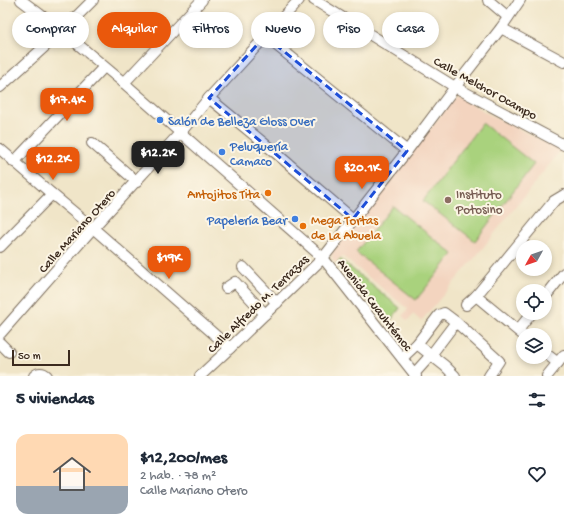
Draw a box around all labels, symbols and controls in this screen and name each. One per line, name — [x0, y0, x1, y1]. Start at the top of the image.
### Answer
chip: Comprar — [12, 12, 89, 48]
chip: Alquilar — [97, 12, 171, 48]
chip: Filtros — [179, 12, 243, 48]
chip: Nuevo — [251, 12, 315, 48]
chip: Piso — [323, 12, 374, 48]
chip: Casa — [382, 12, 439, 48]
street label: Calle Melchor Ocampo — [430, 54, 539, 124]
pin: $17.4K — [34, 88, 100, 122]
text: $17.4K — [49, 93, 85, 108]
marker: Salón de Belleza Gloss Over — [155, 115, 165, 125]
place label: Salón de Belleza Gloss Over — [168, 115, 316, 130]
place label: Peluquería Camaco — [229, 140, 289, 170]
pin: $12.2K — [125, 141, 191, 175]
text: $12.2K — [140, 146, 176, 161]
pin: $12.2K — [20, 147, 86, 181]
marker: Peluquería Camaco — [217, 147, 227, 157]
text: $12.2K — [35, 152, 71, 167]
pin: $20.1K — [329, 156, 395, 190]
text: $20.1K — [344, 161, 380, 176]
street label: Calle Mariano Otero — [36, 186, 120, 277]
place label: Antojitos Tita — [187, 188, 261, 203]
marker: Antojitos Tita — [263, 188, 273, 198]
place label: Instituto Potosino — [455, 188, 503, 218]
marker: Instituto Potosino — [443, 195, 453, 205]
place label: Papelería Bear — [206, 214, 288, 229]
marker: Papelería Bear — [290, 214, 300, 224]
place label: Mega Tortas de La Abuela — [311, 214, 382, 244]
marker: Mega Tortas de La Abuela — [298, 221, 308, 231]
north arrow — [516, 240, 552, 276]
map controls — [516, 240, 552, 364]
pin: $19K — [145, 246, 193, 280]
text: $19K — [157, 251, 181, 266]
street label: Calle Alfredo M. Terrazas — [205, 252, 313, 357]
street label: Avenida Cuauhtémoc — [333, 256, 415, 355]
button: locate — [516, 284, 552, 320]
button: layers — [516, 328, 552, 364]
scale bar — [12, 348, 70, 367]
text: 50 m — [18, 351, 40, 363]
icon: filters — [526, 389, 548, 411]
text: 5 viviendas — [16, 390, 94, 410]
text: $12,200/mes — [140, 449, 227, 469]
icon: home — [48, 450, 96, 498]
icon: heart — [526, 463, 548, 485]
text: 2 hab. · 78 m² — [140, 469, 216, 484]
text: Calle Mariano Otero — [140, 484, 248, 499]

